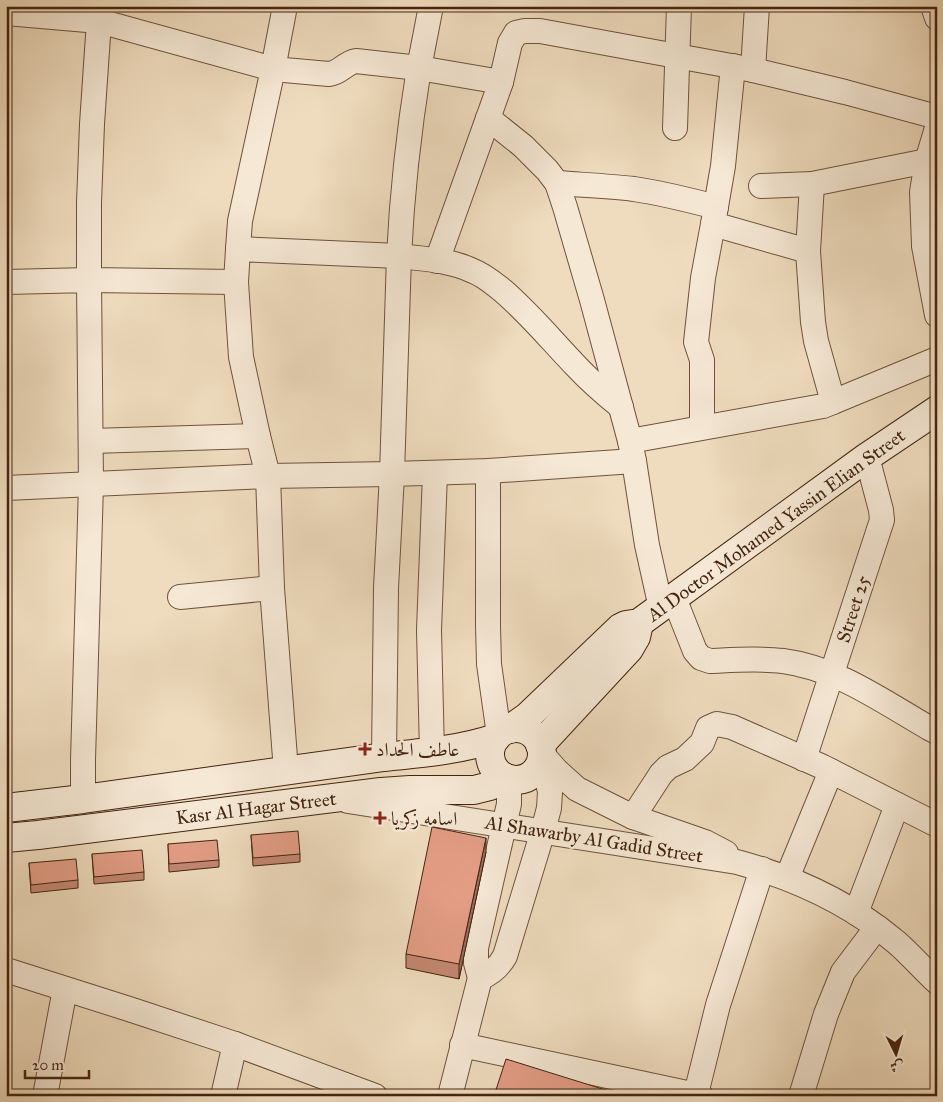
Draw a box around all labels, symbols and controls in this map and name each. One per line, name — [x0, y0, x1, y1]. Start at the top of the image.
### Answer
street label: Al Doctor Mohamed Yassin Elian Street — [642, 423, 910, 627]
street label: Street 25 — [831, 572, 875, 646]
place label: عاطف الحداد — [376, 738, 459, 761]
marker: عاطف الحداد — [358, 742, 372, 756]
street label: Kasr Al Hagar Street — [174, 787, 338, 830]
place label: اسامه زكريا — [391, 807, 457, 831]
street label: Al Shawarby Al Gadid Street — [482, 810, 705, 868]
marker: اسامه زكريا — [373, 811, 387, 825]
north arrow — [870, 1030, 920, 1080]
scale bar — [25, 1047, 89, 1079]
text: 20 m — [32, 1056, 64, 1074]
text: ش — [889, 1057, 905, 1076]

